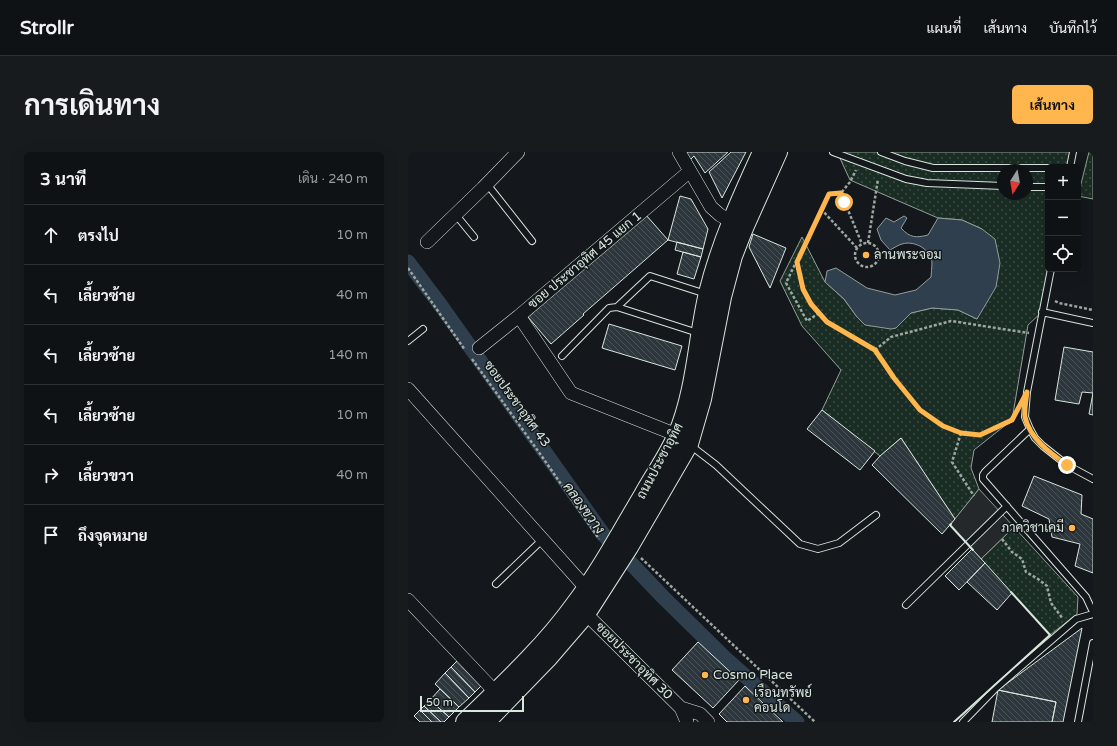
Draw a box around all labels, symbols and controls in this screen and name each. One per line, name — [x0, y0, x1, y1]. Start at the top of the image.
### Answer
text: Strollr — [20, 17, 74, 39]
text: แผนที่ — [926, 20, 961, 37]
text: เส้นทาง — [983, 20, 1027, 37]
text: บันทึกไว้ — [1049, 20, 1097, 37]
button: เส้นทาง — [1012, 85, 1093, 124]
text: การเดินทาง — [24, 89, 160, 123]
north arrow — [997, 164, 1033, 200]
map controls — [1045, 164, 1081, 272]
button: + — [1045, 164, 1081, 200]
text: 3 นาที — [40, 169, 86, 190]
text: เดิน · 240 m — [298, 171, 368, 187]
route start — [835, 193, 853, 211]
button: − — [1045, 200, 1081, 236]
street label: ซอย ประชาอุทิศ 45 แยก 1 — [524, 207, 646, 313]
icon: ahead — [40, 224, 62, 246]
text: ตรงไป — [78, 227, 119, 245]
text: 10 m — [336, 227, 368, 243]
button: locate — [1045, 236, 1081, 272]
place label: ลานพระจอม — [874, 247, 942, 263]
marker: ลานพระจอม — [861, 250, 871, 260]
icon: left — [40, 284, 62, 306]
text: เลี้ยวซ้าย — [78, 287, 135, 305]
text: 40 m — [336, 287, 368, 303]
icon: left — [40, 344, 62, 366]
text: เลี้ยวซ้าย — [78, 347, 135, 365]
text: 140 m — [328, 347, 368, 363]
street label: ซอยประชาอุทิศ 43 — [480, 357, 554, 451]
icon: left — [40, 404, 62, 426]
text: เลี้ยวซ้าย — [78, 407, 135, 425]
text: 10 m — [336, 407, 368, 423]
street label: ถนนประชาอุทิศ — [632, 420, 688, 502]
route end — [1058, 456, 1076, 474]
icon: right — [40, 464, 62, 486]
text: เลี้ยวขวา — [78, 467, 134, 485]
text: 40 m — [336, 467, 368, 483]
water label: คลองขวาง — [560, 479, 608, 537]
place label: ภาควิชาเคมี — [1001, 518, 1064, 536]
marker: ภาควิชาเคมี — [1067, 523, 1077, 533]
icon: arrive — [40, 524, 62, 546]
text: ถึงจุดหมาย — [78, 527, 148, 545]
street label: ซอยประชาอุทิศ 30 — [591, 618, 677, 704]
place label: Cosmo Place — [713, 667, 793, 683]
marker: Cosmo Place — [700, 670, 710, 680]
place label: เรือนทรัพย์ คอนโด — [754, 683, 812, 716]
scale bar — [420, 694, 524, 713]
marker: เรือนทรัพย์ คอนโด — [741, 695, 751, 705]
text: 50 m — [426, 696, 453, 709]

